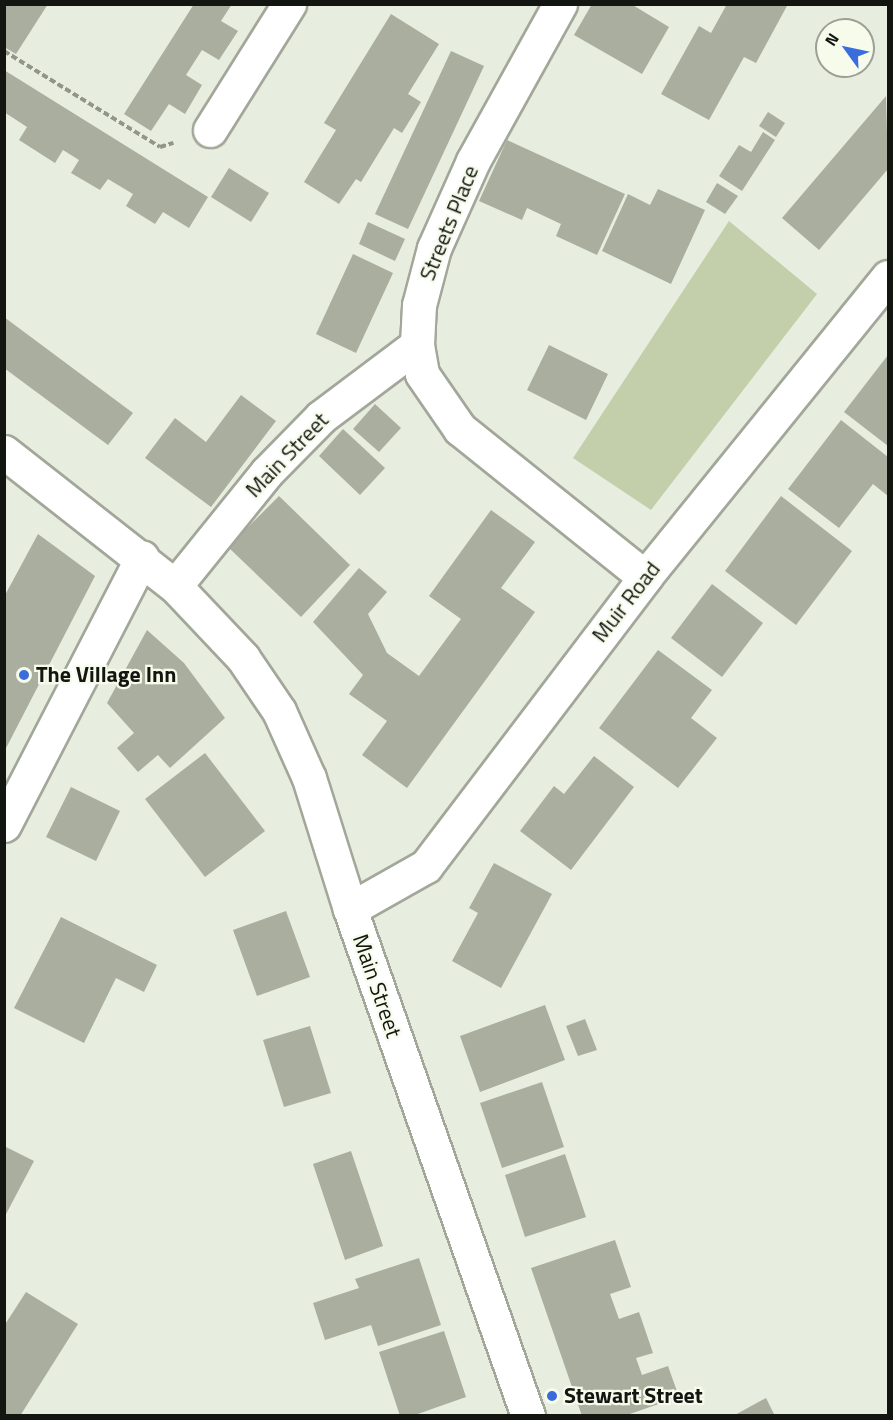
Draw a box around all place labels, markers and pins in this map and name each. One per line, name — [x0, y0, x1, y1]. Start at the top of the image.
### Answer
place label: The Village Inn — [36, 662, 176, 688]
marker: The Village Inn — [17, 668, 31, 682]
place label: Stewart Street — [564, 1383, 703, 1409]
marker: Stewart Street — [545, 1389, 559, 1403]

